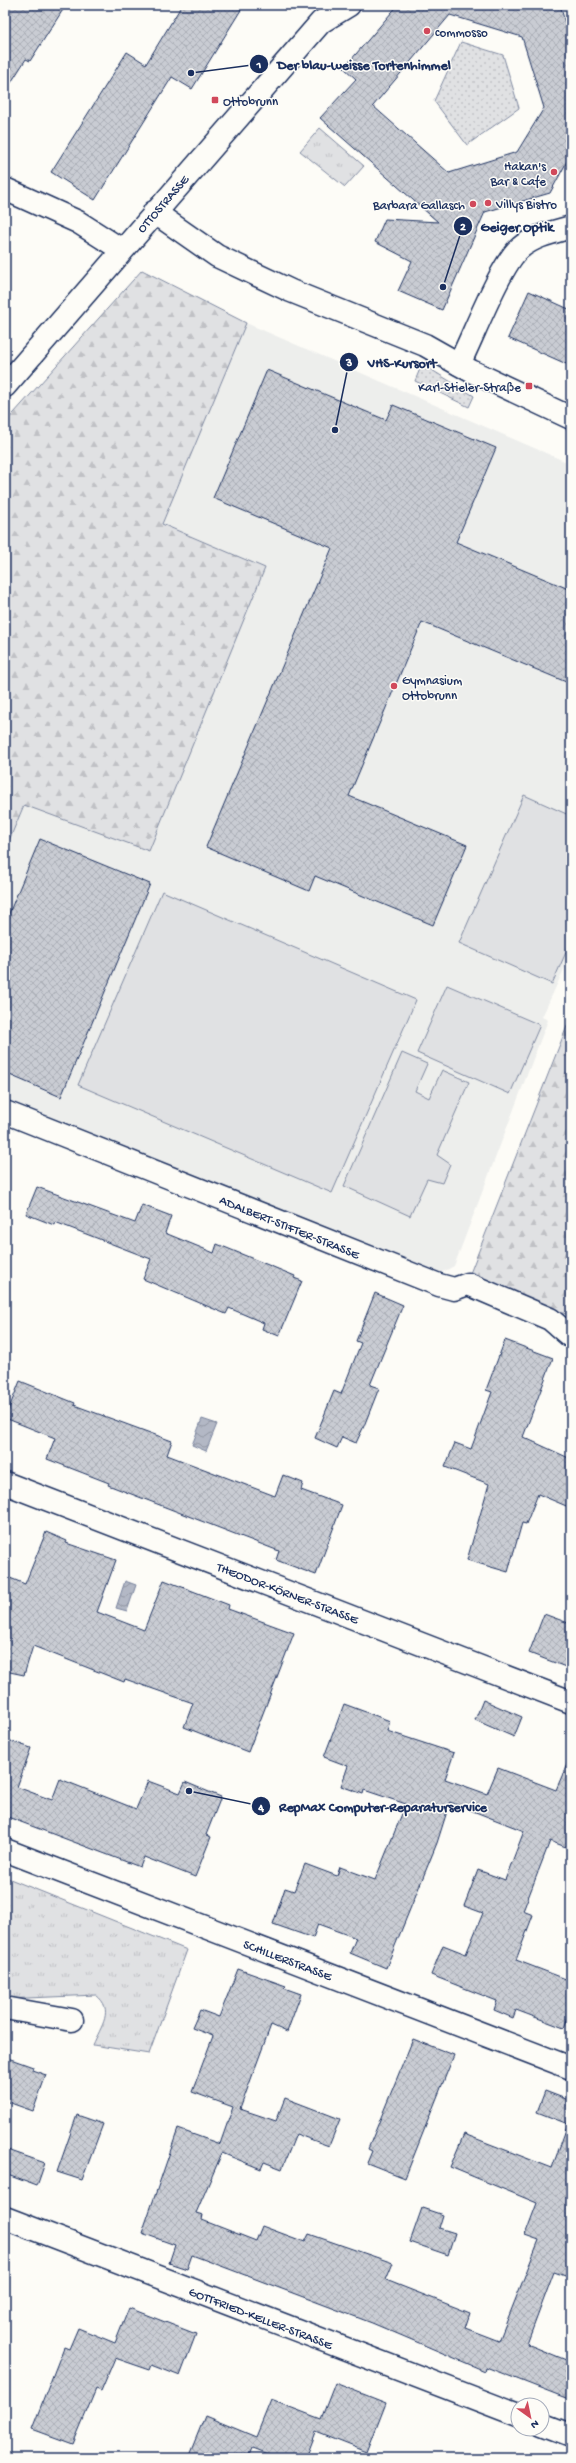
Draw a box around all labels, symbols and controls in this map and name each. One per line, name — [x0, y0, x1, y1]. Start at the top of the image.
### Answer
marker: commosso — [422, 26, 432, 36]
place label: commosso — [435, 26, 488, 41]
callout: Der blau-weisse Tortenhimmel — [249, 51, 459, 77]
text: Der blau-weisse Tortenhimmel — [275, 58, 451, 75]
text: 1 — [256, 59, 262, 73]
marker: Ottobrunn — [210, 95, 220, 105]
place label: Ottobrunn — [223, 95, 279, 110]
place label: Hakan's Bar & Cafe — [489, 160, 547, 190]
marker: Hakan's Bar & Cafe — [549, 167, 559, 177]
street label: OTTOSTRASSE — [135, 172, 194, 236]
marker: Villys Bistro — [483, 198, 493, 208]
place label: Villys Bistro — [495, 198, 557, 213]
place label: Barbara Gallasch — [372, 199, 465, 214]
marker: Barbara Gallasch — [468, 199, 478, 209]
callout: Geiger Optik — [453, 213, 562, 239]
text: Geiger Optik — [481, 220, 555, 237]
text: 2 — [460, 221, 466, 235]
callout: VHS-Kursort — [339, 349, 444, 375]
text: VHS-Kursort — [367, 356, 438, 373]
text: 3 — [345, 357, 352, 371]
place label: Karl-Stieler-Straße — [418, 381, 521, 396]
marker: Karl-Stieler-Straße — [524, 381, 534, 391]
place label: Gymnasium Ottobrunn — [402, 674, 462, 704]
marker: Gymnasium Ottobrunn — [389, 681, 399, 691]
street label: ADALBERT-STIFTER-STRASSE — [217, 1193, 362, 1264]
street label: THEODOR-KÖRNER-STRASSE — [213, 1560, 361, 1629]
callout: RepMax Computer-Reparaturservice — [251, 1793, 495, 1819]
text: RepMax Computer-Reparaturservice — [278, 1800, 488, 1817]
text: 4 — [257, 1802, 264, 1816]
street label: SCHILLERSTRASSE — [241, 1938, 334, 1985]
street label: GOTTFRIED-KELLER-STRASSE — [186, 2285, 335, 2354]
north arrow — [510, 2397, 550, 2437]
text: N — [528, 2417, 541, 2431]

